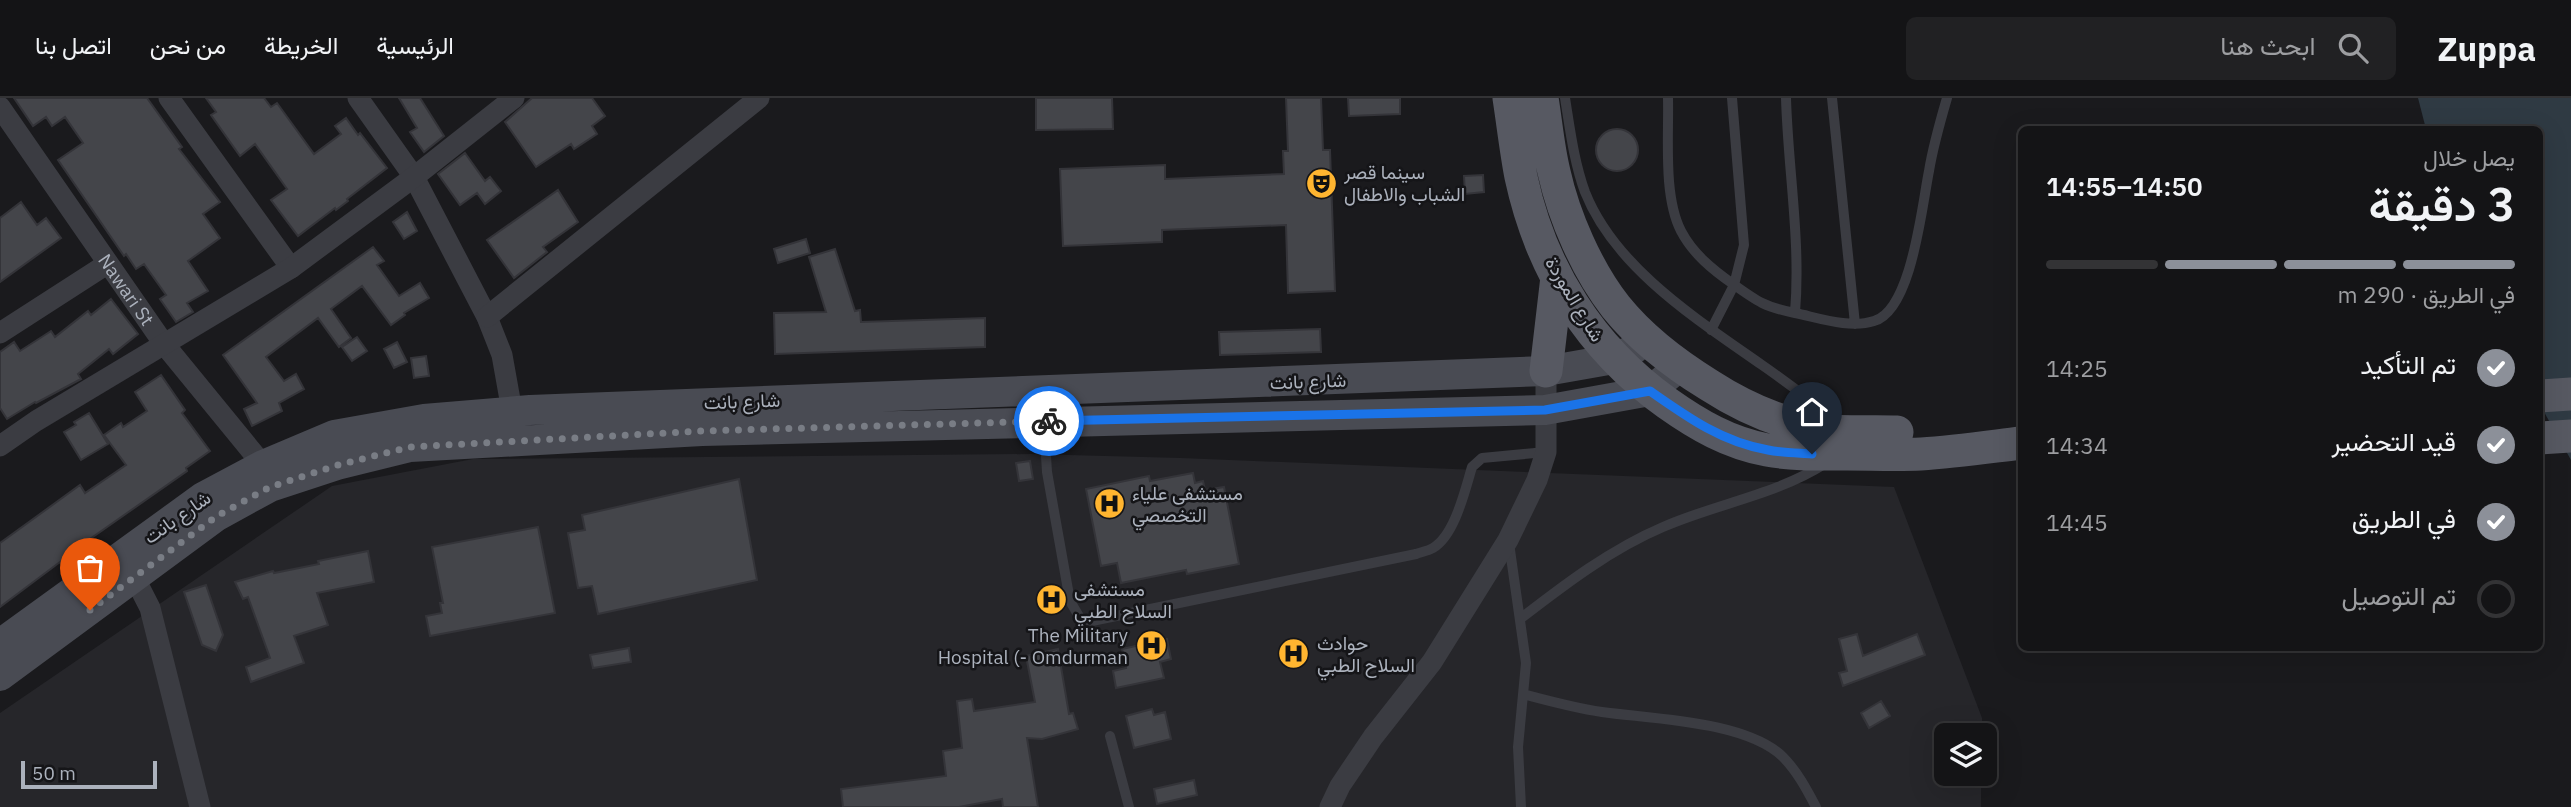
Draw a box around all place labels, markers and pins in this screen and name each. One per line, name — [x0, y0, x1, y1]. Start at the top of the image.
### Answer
place label: سينما قصر الشباب والاطفال — [1343, 160, 1465, 206]
theatre icon: سينما قصر الشباب والاطفال — [1304, 166, 1338, 200]
pin — [1782, 382, 1842, 454]
place label: مستشفى علياء التخصصي — [1132, 481, 1243, 531]
hospital icon: مستشفى علياء التخصصي — [1092, 487, 1126, 521]
pin — [60, 538, 120, 610]
place label: مستشفى السلاح الطبي — [1074, 577, 1172, 627]
hospital icon: مستشفى السلاح الطبي — [1034, 583, 1068, 617]
place label: The Military Hospital (- Omdurman — [938, 623, 1129, 669]
hospital icon: The Military Hospital (- Omdurman — [1134, 629, 1168, 663]
place label: حوادث السلاح الطبي — [1317, 631, 1415, 681]
hospital icon: حوادث السلاح الطبي — [1277, 637, 1311, 671]

